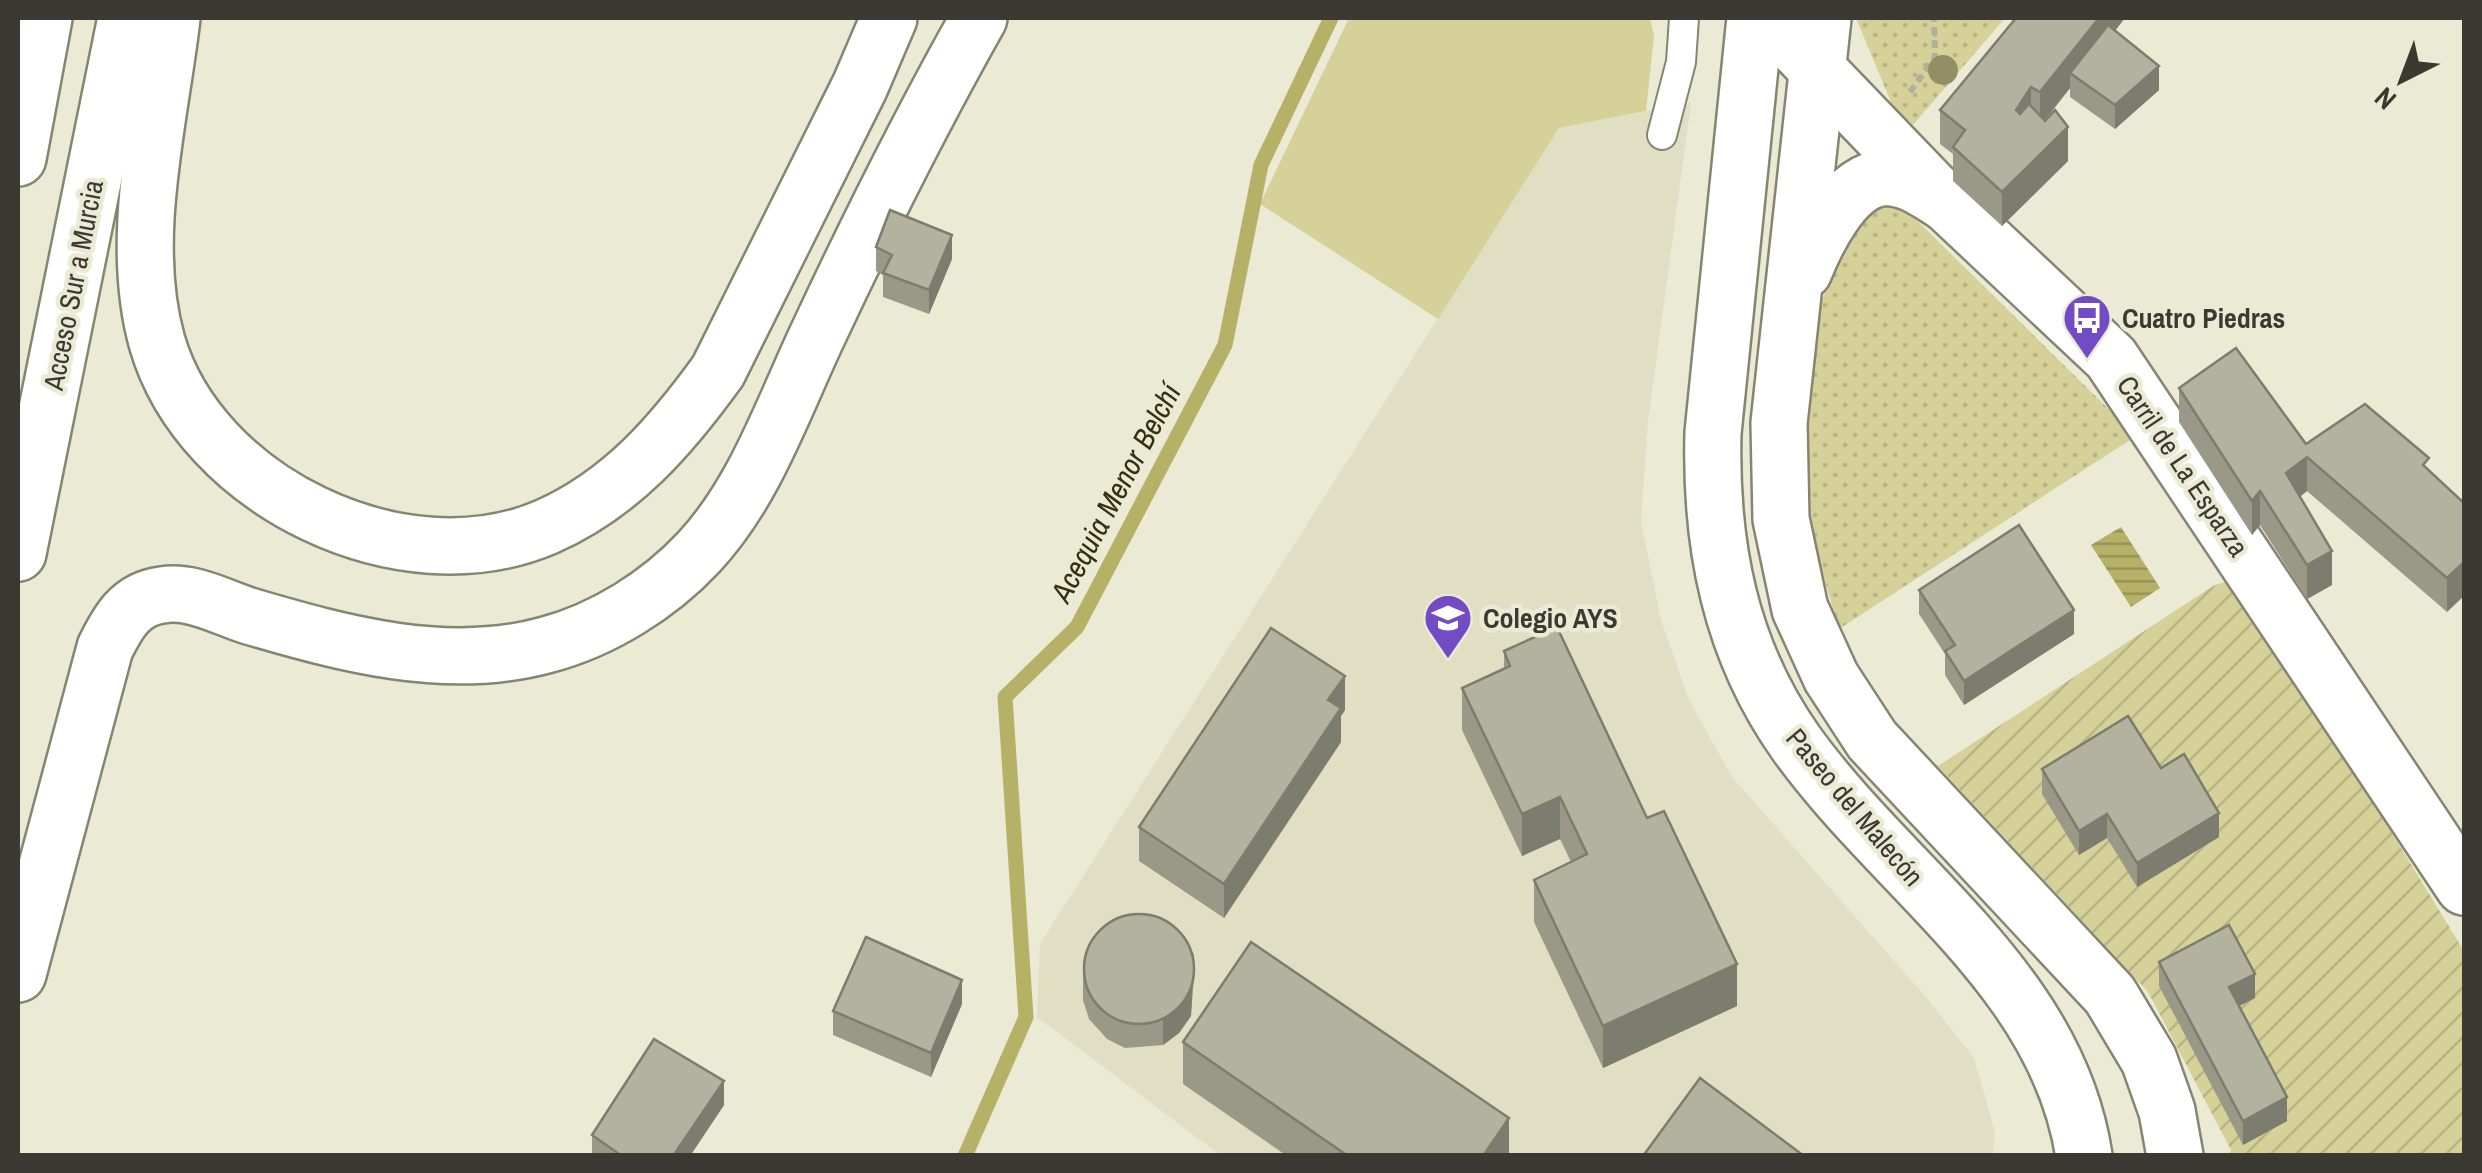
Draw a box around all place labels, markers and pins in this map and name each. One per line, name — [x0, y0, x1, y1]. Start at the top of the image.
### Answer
bus stop icon: Cuatro Piedras — [2061, 292, 2113, 360]
place label: Cuatro Piedras — [2122, 299, 2285, 337]
school or university icon: Colegio AYS — [1422, 592, 1474, 660]
place label: Colegio AYS — [1483, 599, 1618, 637]

